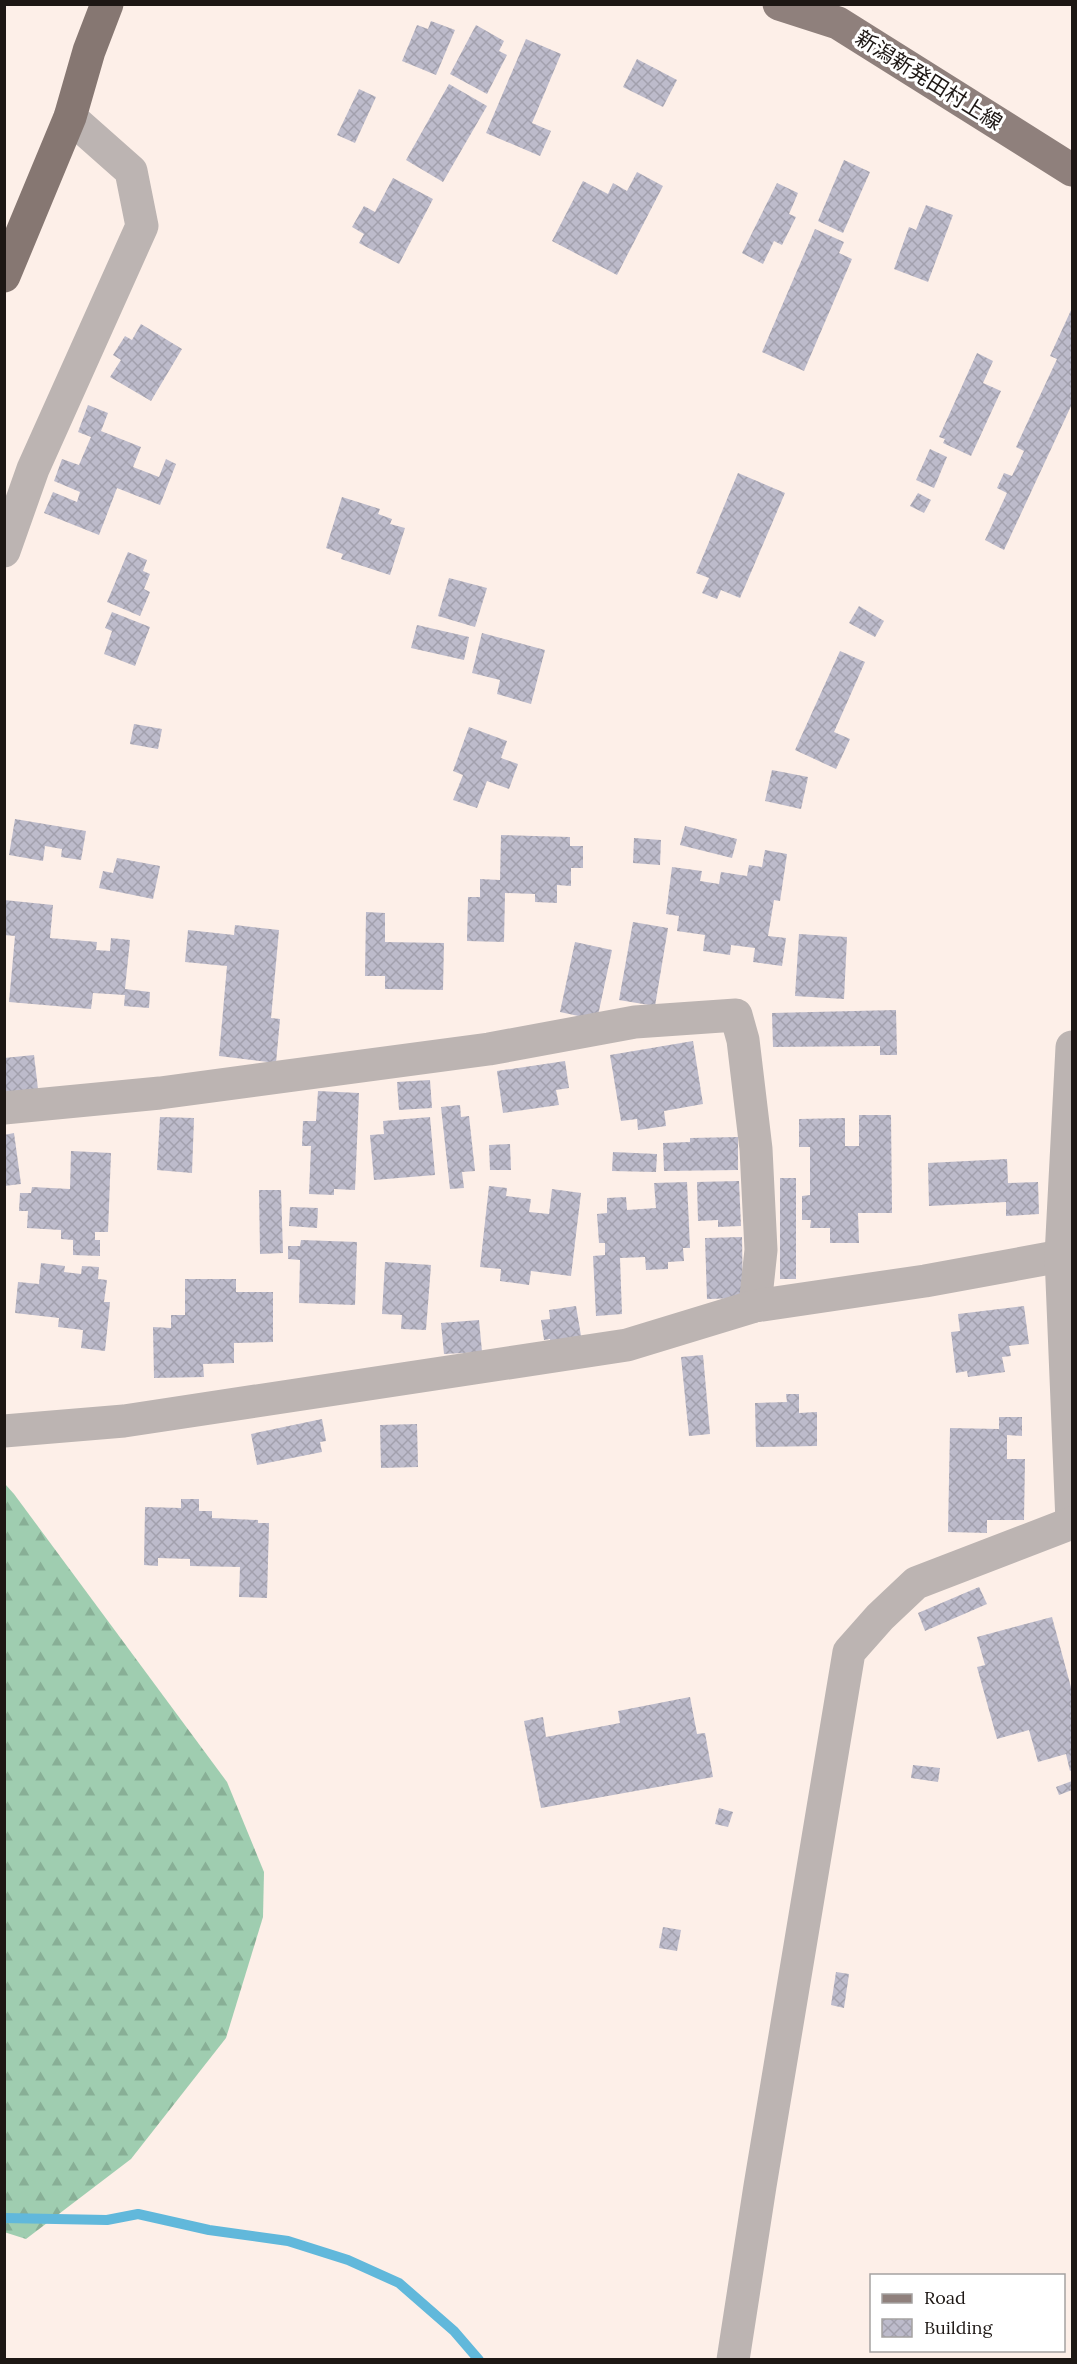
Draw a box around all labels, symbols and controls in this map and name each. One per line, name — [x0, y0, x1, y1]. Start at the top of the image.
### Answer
street label: 新潟新発田村上線 — [851, 24, 1007, 136]
legend — [870, 2274, 1065, 2352]
text: Road — [924, 2286, 966, 2309]
text: Building — [924, 2316, 994, 2339]

